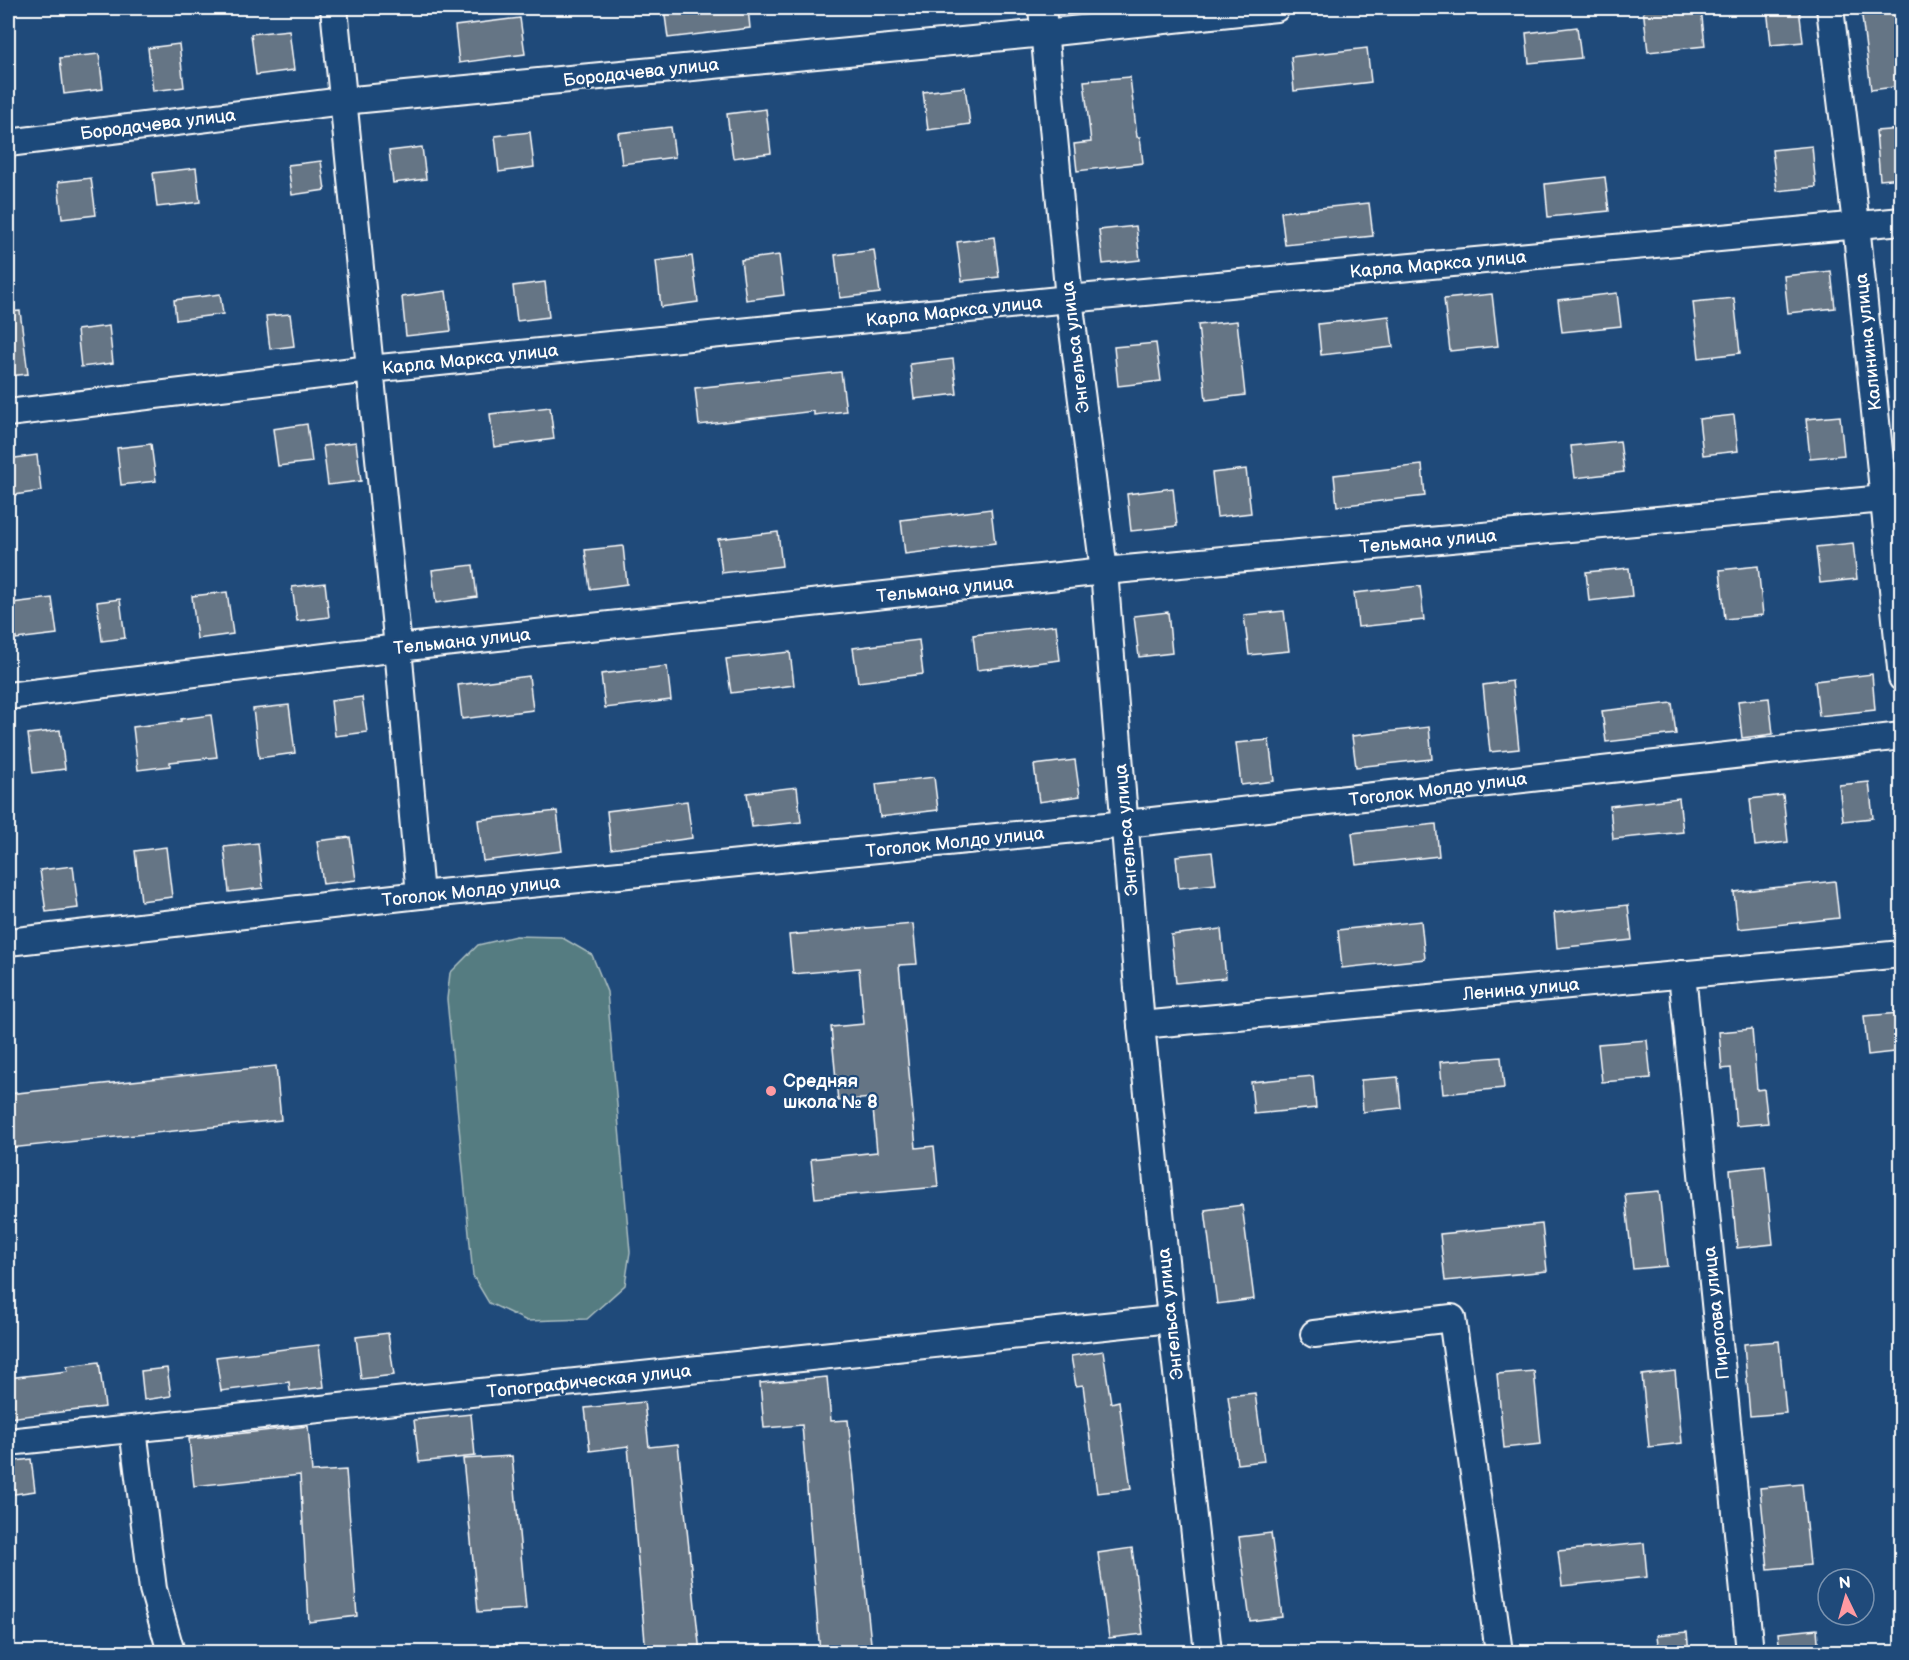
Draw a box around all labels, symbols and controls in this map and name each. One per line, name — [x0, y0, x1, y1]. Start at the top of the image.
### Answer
street label: Бородачева улица — [562, 54, 720, 91]
street label: Бородачева улица — [79, 104, 237, 144]
street label: Карла Маркса улица — [1349, 246, 1528, 283]
street label: Калинина улица — [1851, 272, 1886, 412]
street label: Энгельса улица — [1057, 279, 1094, 414]
street label: Карла Маркса улица — [865, 292, 1044, 331]
street label: Карла Маркса улица — [381, 340, 560, 379]
street label: Тельмана улица — [1359, 525, 1498, 558]
street label: Тельмана улица — [876, 572, 1015, 607]
street label: Тельмана улица — [393, 624, 532, 659]
street label: Энгельса улица — [1110, 763, 1143, 897]
street label: Тоголок Молдо улица — [1348, 768, 1529, 811]
street label: Тоголок Молдо улица — [865, 823, 1046, 862]
street label: Тоголок Молдо улица — [381, 872, 562, 911]
street label: Ленина улица — [1461, 974, 1581, 1005]
place label: Средняя школа № 8 — [783, 1071, 878, 1113]
marker: Средняя школа № 8 — [764, 1084, 778, 1098]
street label: Пирогова улица — [1699, 1245, 1734, 1381]
street label: Энгельса улица — [1153, 1246, 1188, 1381]
street label: Топографическая улица — [486, 1360, 693, 1403]
north arrow — [1816, 1567, 1876, 1627]
text: N — [1838, 1574, 1852, 1594]

